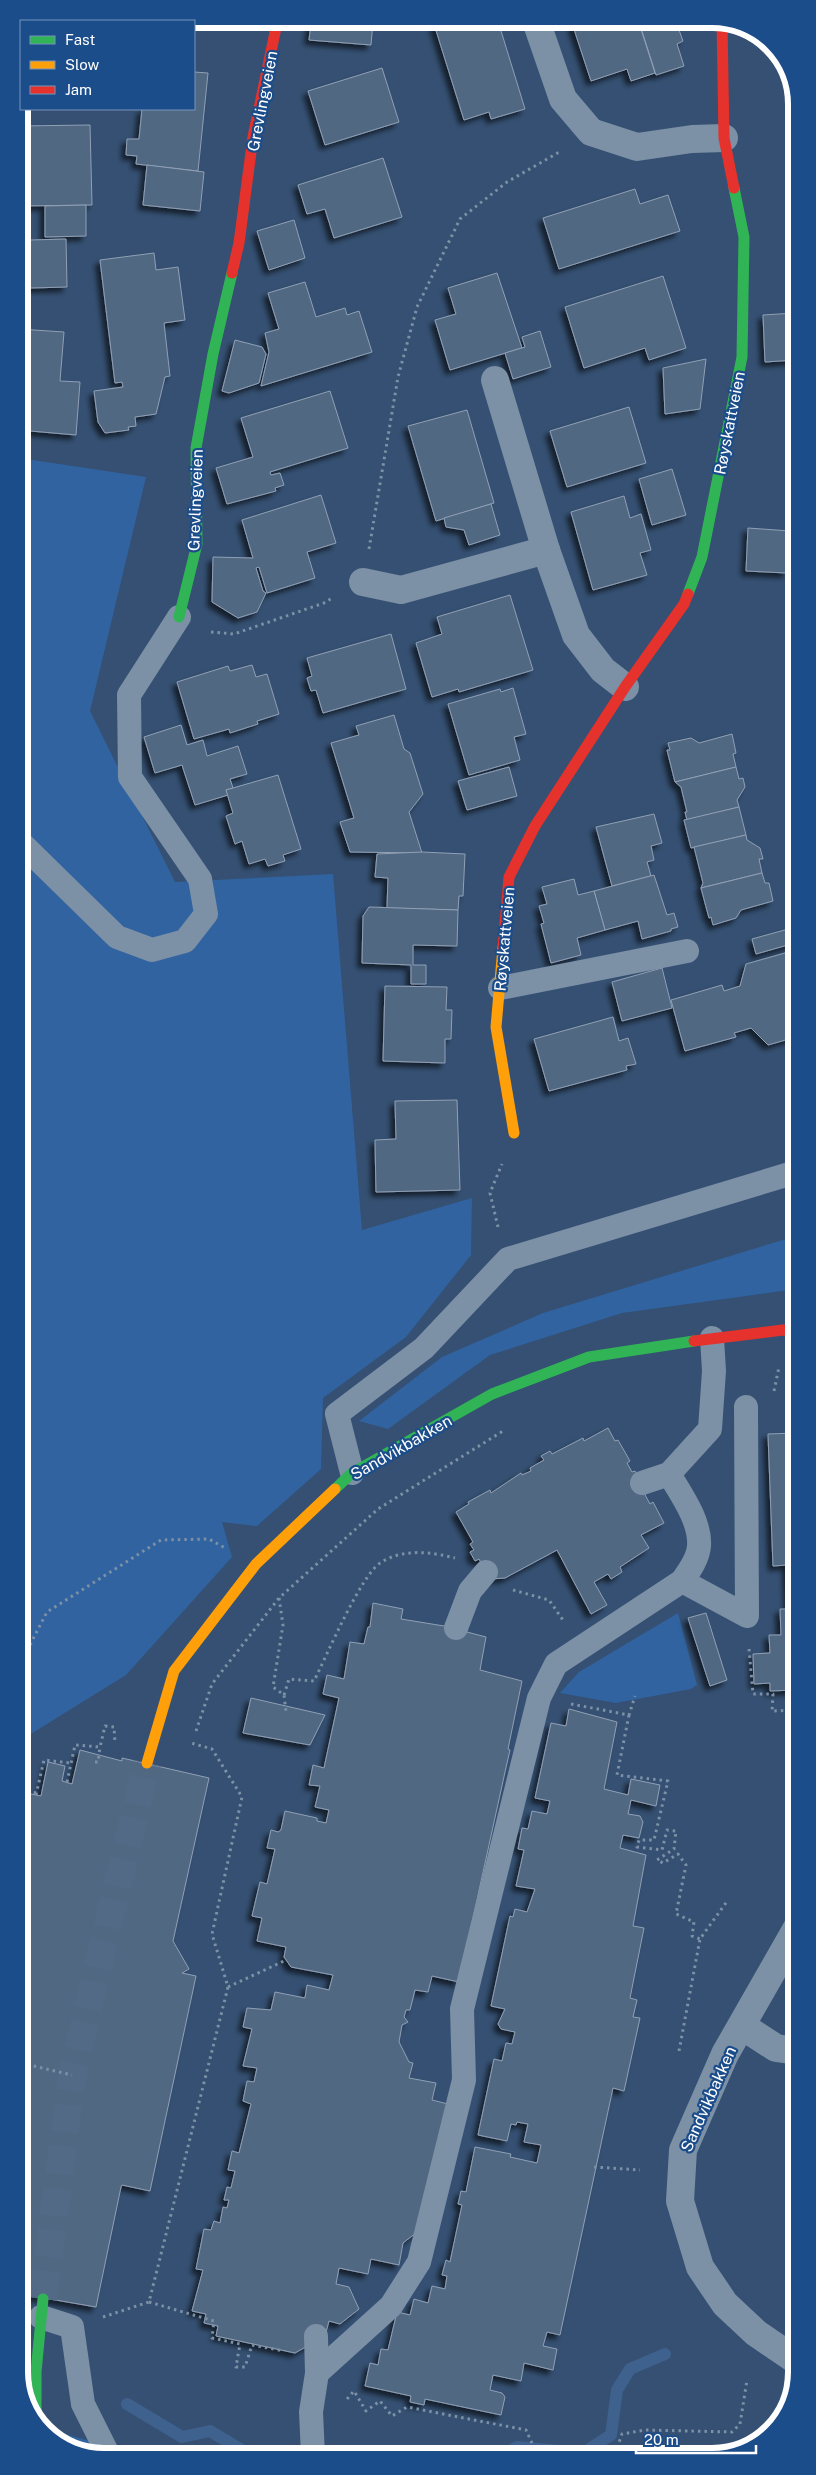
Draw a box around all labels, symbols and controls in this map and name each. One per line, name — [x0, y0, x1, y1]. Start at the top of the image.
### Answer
legend — [20, 20, 195, 110]
text: Fast — [65, 31, 95, 48]
street label: Grevlingveien — [243, 49, 282, 153]
text: Slow — [65, 56, 100, 73]
text: Jam — [65, 81, 92, 98]
street label: Røyskattveien — [710, 370, 749, 476]
street label: Grevlingveien — [184, 449, 207, 551]
street label: Røyskattveien — [490, 886, 519, 992]
street label: Sandvikbakken — [347, 1411, 455, 1484]
street label: Sandvikbakken — [677, 2043, 740, 2155]
scale bar — [636, 2422, 756, 2454]
text: 20 m — [644, 2431, 679, 2448]

